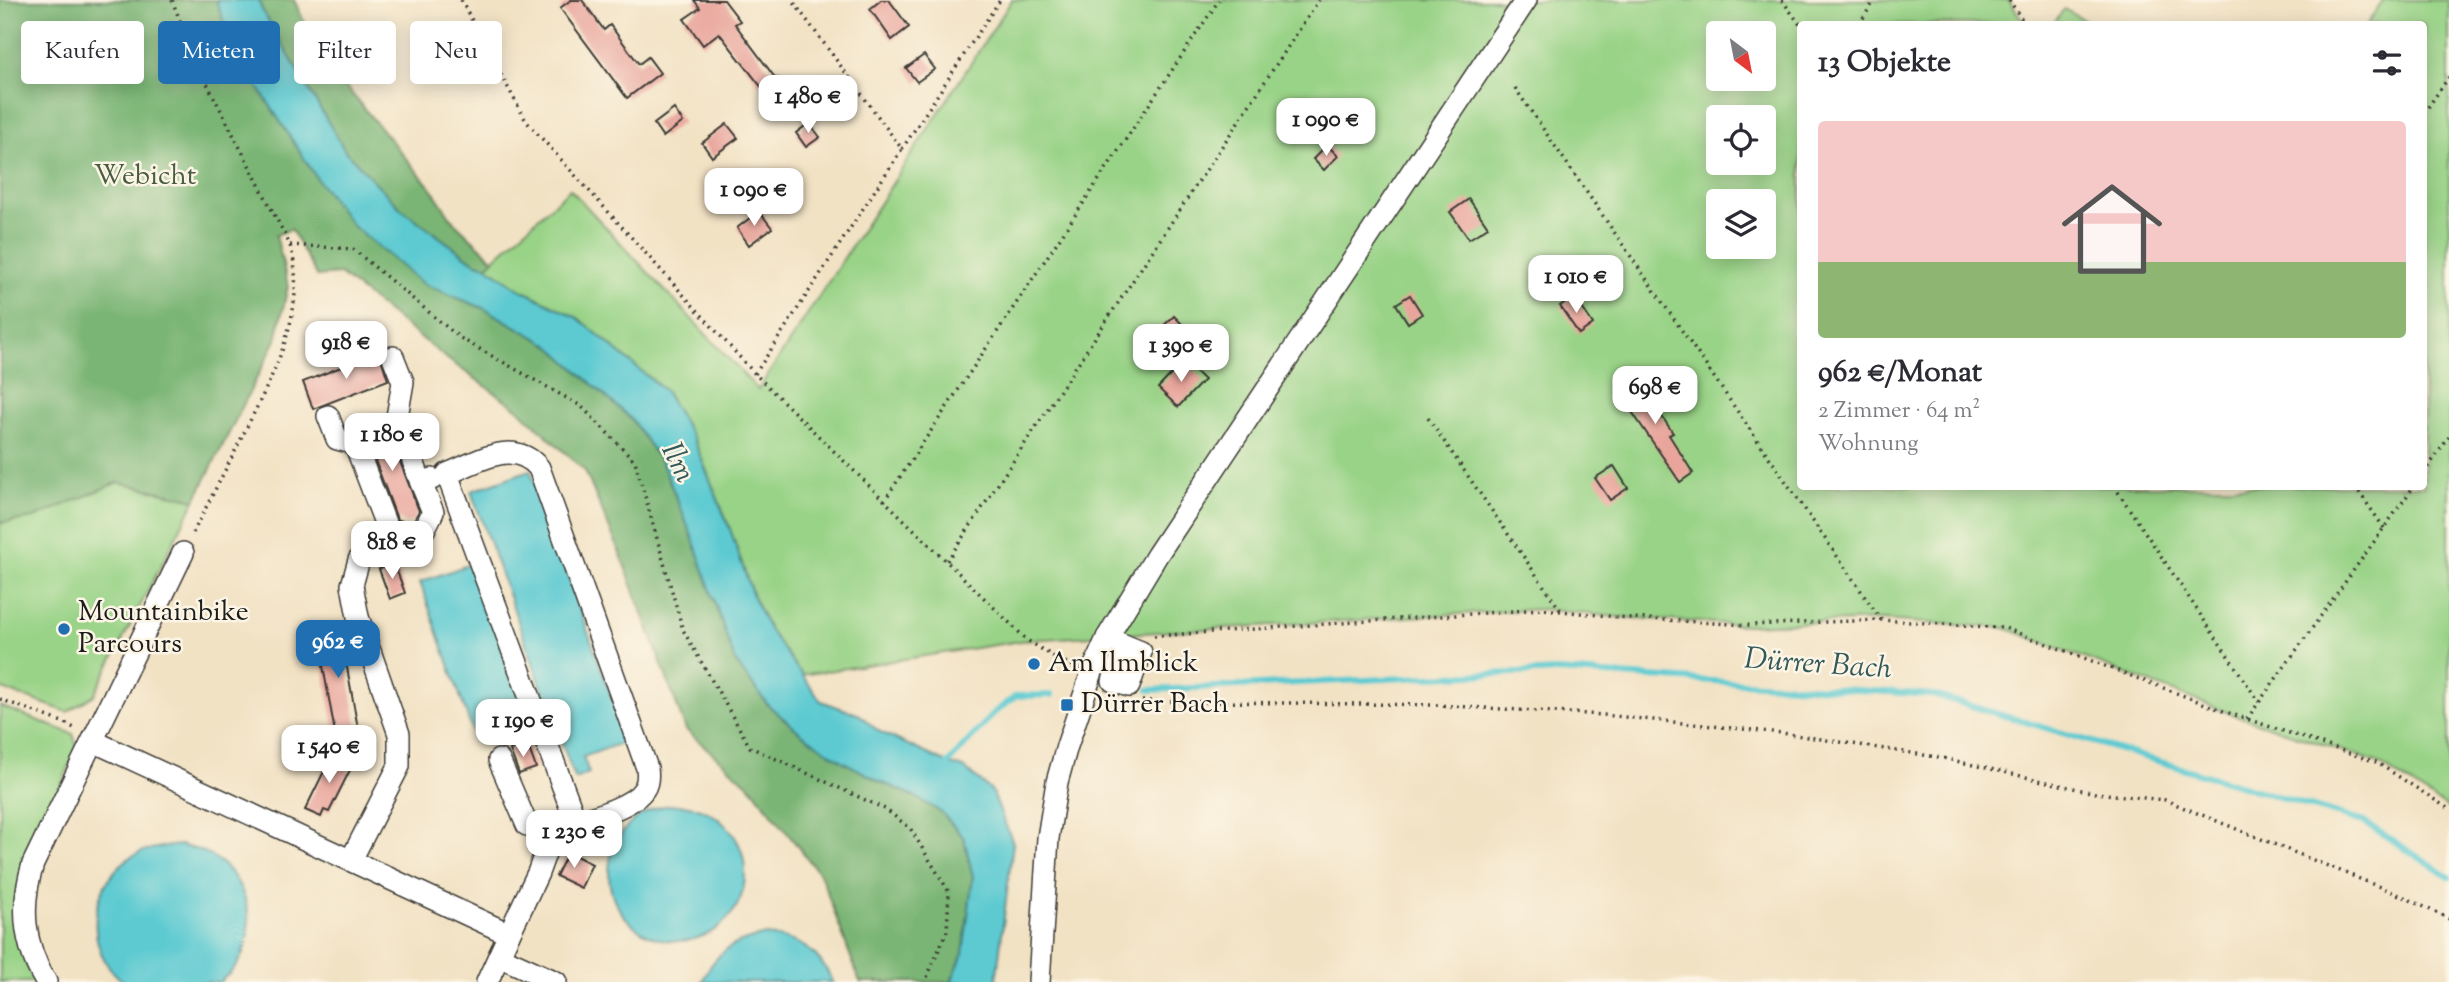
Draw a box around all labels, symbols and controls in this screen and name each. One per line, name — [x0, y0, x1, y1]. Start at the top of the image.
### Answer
chip: Kaufen — [21, 21, 144, 84]
chip: Mieten — [158, 21, 280, 84]
chip: Filter — [294, 21, 396, 84]
chip: Neu — [410, 21, 502, 84]
north arrow — [1706, 21, 1776, 91]
map controls — [1706, 21, 1776, 259]
text: 13 Objekte — [1818, 42, 1951, 85]
icon: filters — [2368, 44, 2406, 82]
pin: 1 480 € — [743, 76, 873, 135]
text: 1 480 € — [775, 81, 842, 114]
pin: 1 090 € — [1261, 99, 1391, 158]
text: 1 090 € — [1292, 104, 1360, 137]
button: locate — [1706, 105, 1776, 175]
park label: Webicht — [94, 157, 197, 197]
icon: home — [2049, 166, 2175, 292]
pin: 1 090 € — [689, 168, 819, 228]
text: 1 090 € — [720, 174, 788, 207]
button: layers — [1706, 189, 1776, 259]
pin: 1 010 € — [1511, 256, 1641, 315]
text: 1 010 € — [1544, 261, 1608, 294]
pin: 918 € — [297, 322, 395, 381]
pin: 1 390 € — [1116, 324, 1246, 384]
text: 918 € — [321, 327, 371, 360]
text: 1 390 € — [1149, 330, 1213, 363]
text: 962 €/Monat — [1818, 352, 1982, 395]
pin: 698 € — [1606, 366, 1704, 426]
text: 698 € — [1628, 372, 1682, 405]
text: 2 Zimmer · 64 m² — [1818, 395, 1980, 428]
pin: 1 180 € — [327, 414, 457, 473]
text: 1 180 € — [360, 419, 424, 452]
text: Wohnung — [1818, 428, 1918, 461]
water label: Ilm — [649, 436, 705, 490]
pin: 818 € — [343, 522, 441, 581]
text: 818 € — [367, 527, 417, 560]
place label: Mountainbike Parcours — [78, 593, 249, 665]
pin: 962 € — [289, 620, 387, 680]
marker: Mountainbike Parcours — [56, 621, 72, 637]
text: 962 € — [312, 626, 364, 659]
water label: Dürrer Bach — [1743, 638, 1894, 692]
place label: Am Ilmblick — [1048, 644, 1198, 684]
marker: Am Ilmblick — [1026, 656, 1042, 672]
place label: Dürrer Bach — [1081, 685, 1229, 725]
marker: Dürrer Bach — [1059, 697, 1075, 713]
pin: 1 190 € — [458, 700, 588, 759]
text: 1 190 € — [492, 705, 554, 738]
pin: 1 540 € — [264, 726, 394, 785]
text: 1 540 € — [297, 731, 361, 764]
pin: 1 230 € — [509, 810, 639, 870]
text: 1 230 € — [542, 816, 606, 849]

